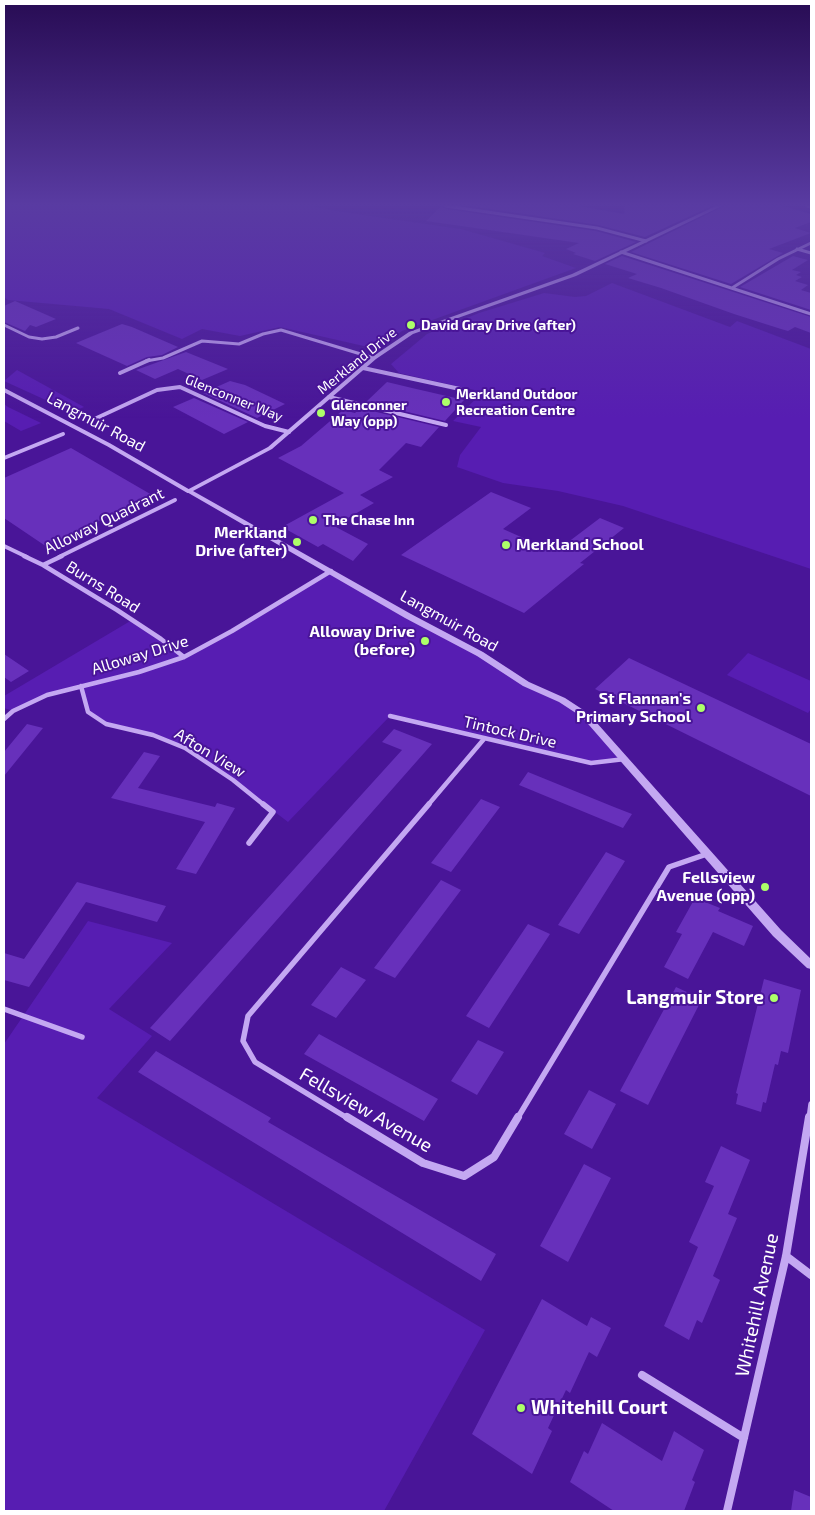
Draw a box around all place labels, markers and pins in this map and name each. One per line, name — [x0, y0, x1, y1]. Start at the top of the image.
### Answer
place label: David Gray Drive (after) — [421, 317, 576, 333]
marker: David Gray Drive (after) — [405, 319, 417, 331]
place label: Merkland Outdoor Recreation Centre — [456, 386, 577, 418]
marker: Merkland Outdoor Recreation Centre — [440, 396, 452, 408]
place label: Glenconner Way (opp) — [331, 397, 407, 430]
marker: Glenconner Way (opp) — [315, 407, 327, 419]
place label: The Chase Inn — [323, 512, 415, 528]
marker: The Chase Inn — [307, 514, 319, 526]
place label: Merkland Drive (after) — [195, 523, 287, 561]
place label: Merkland School — [516, 535, 644, 555]
marker: Merkland Drive (after) — [291, 536, 303, 548]
marker: Merkland School — [500, 539, 512, 551]
place label: Alloway Drive (before) — [309, 622, 415, 660]
marker: Alloway Drive (before) — [419, 635, 431, 647]
place label: St Flannan's Primary School — [576, 689, 691, 727]
marker: St Flannan's Primary School — [695, 702, 707, 714]
place label: Fellsview Avenue (opp) — [657, 868, 755, 906]
marker: Fellsview Avenue (opp) — [759, 881, 771, 893]
place label: Langmuir Store — [626, 987, 764, 1009]
marker: Langmuir Store — [768, 992, 780, 1004]
place label: Whitehill Court — [531, 1397, 667, 1419]
marker: Whitehill Court — [515, 1402, 527, 1414]

